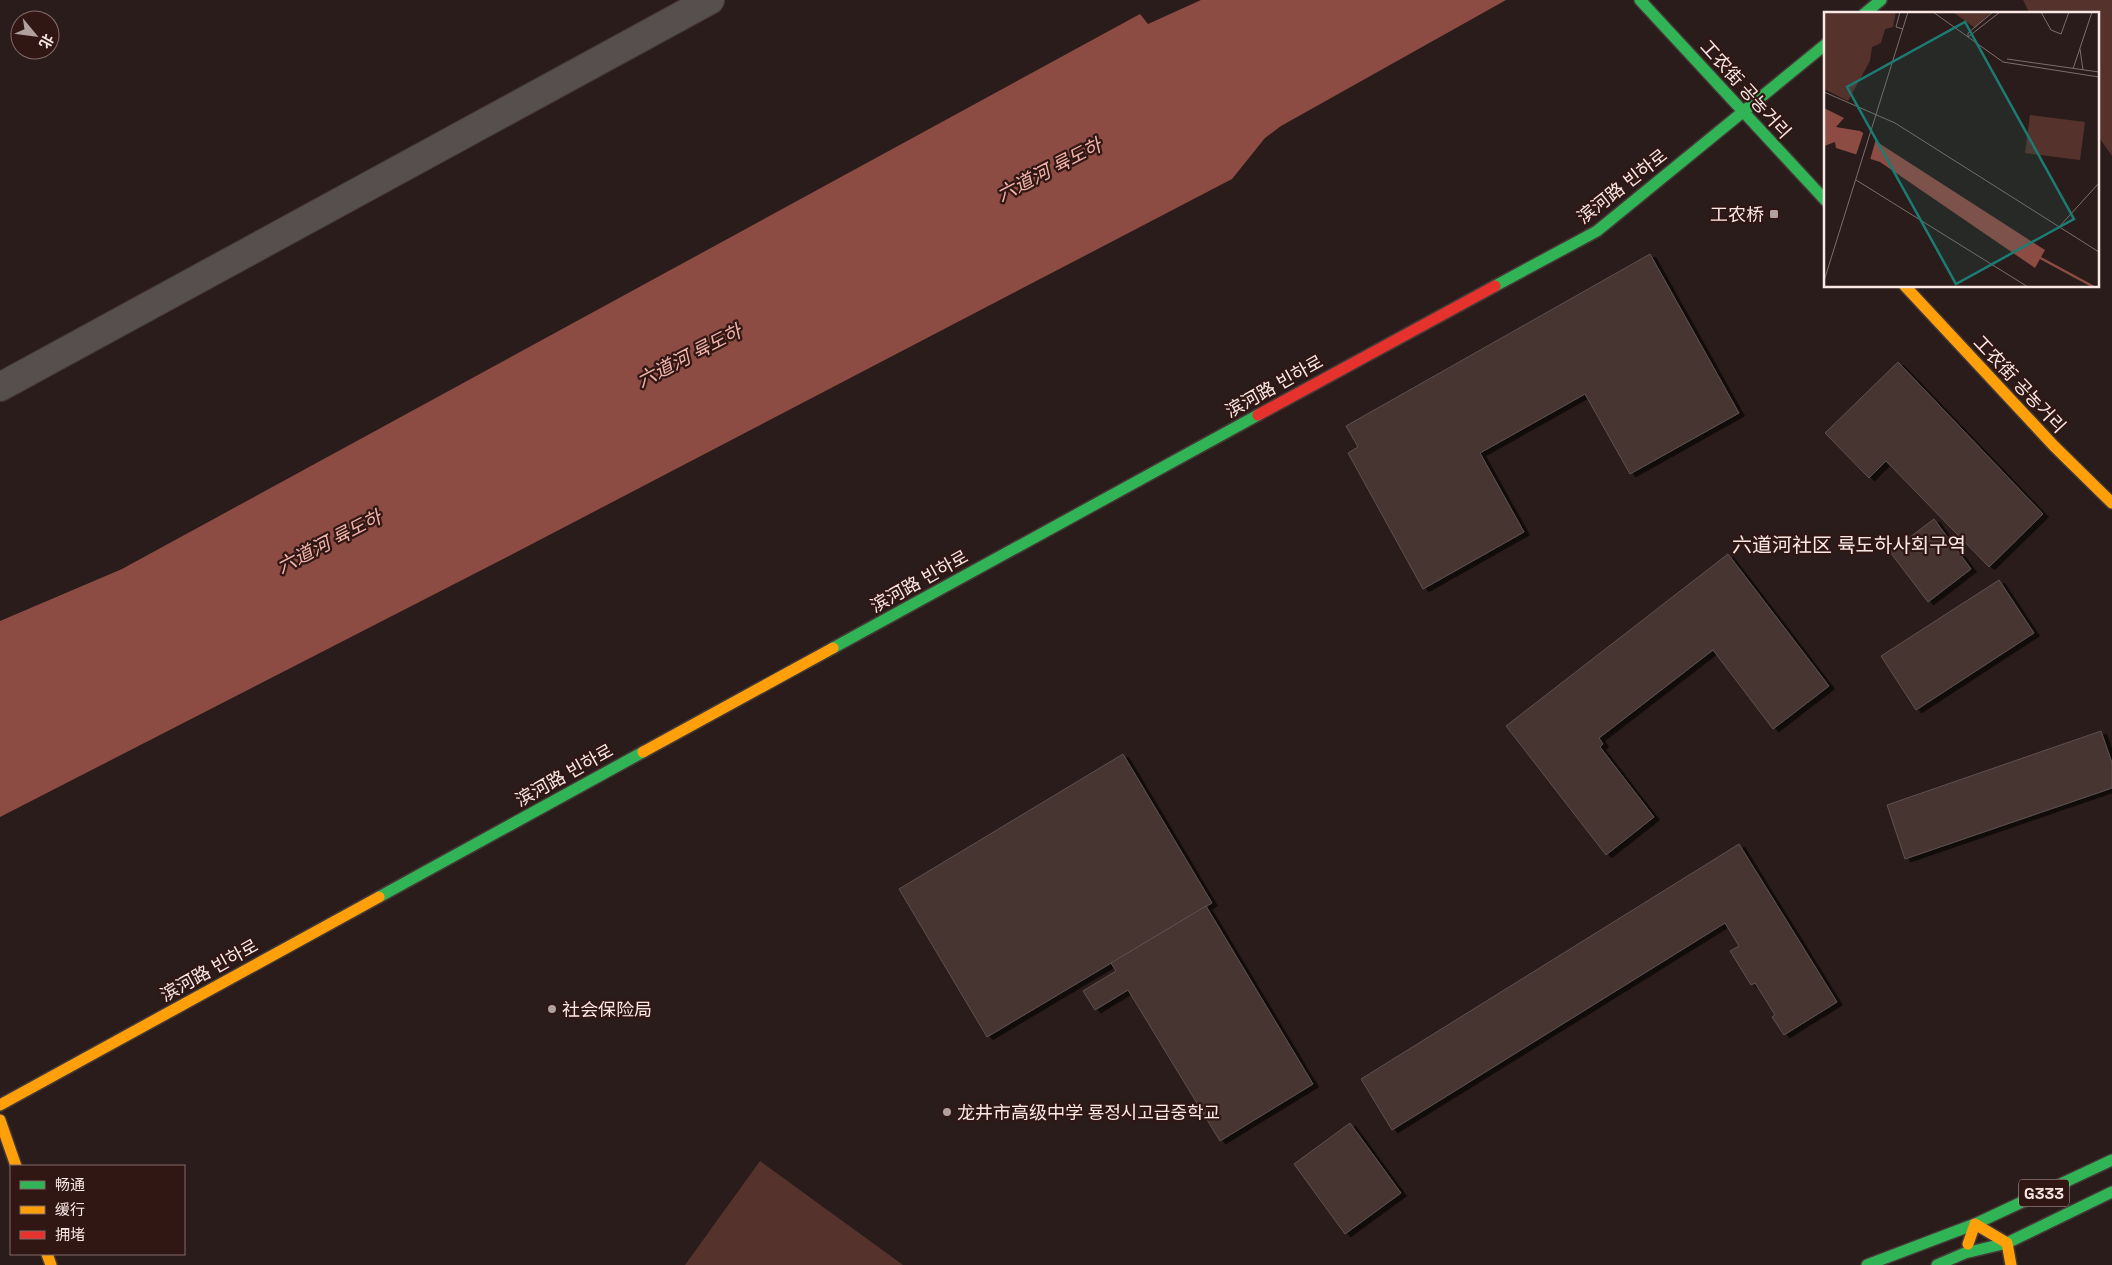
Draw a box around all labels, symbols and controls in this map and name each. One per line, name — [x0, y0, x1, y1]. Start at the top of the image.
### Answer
north arrow — [10, 10, 60, 60]
inset map — [1824, 12, 2100, 288]
text: 北 — [35, 31, 58, 52]
street label: 工农街 공농거리 — [1696, 35, 1796, 143]
water label: 六道河 륙도하 — [992, 132, 1108, 207]
street label: 滨河路 빈하로 — [1572, 144, 1672, 228]
place label: 工农桥 — [1710, 203, 1764, 226]
marker: 工农桥 — [1768, 208, 1780, 220]
water label: 六道河 륙도하 — [632, 318, 748, 393]
street label: 工农街 공농거리 — [1969, 330, 2071, 438]
street label: 滨河路 빈하로 — [1221, 350, 1327, 422]
water label: 六道河 륙도하 — [272, 504, 388, 579]
district label: 六道河社区 륙도하사회구역 — [1732, 532, 1966, 558]
street label: 滨河路 빈하로 — [866, 545, 972, 617]
street label: 滨河路 빈하로 — [511, 739, 617, 811]
street label: 滨河路 빈하로 — [156, 934, 262, 1006]
place label: 社会保险局 — [562, 998, 652, 1021]
marker: 社会保险局 — [546, 1003, 558, 1015]
place label: 龙井市高级中学 룡정시고급중학교 — [957, 1101, 1220, 1124]
marker: 龙井市高级中学 룡정시고급중학교 — [941, 1106, 953, 1118]
legend — [10, 1165, 185, 1255]
text: 畅通 — [55, 1175, 85, 1194]
road number: G333 — [2019, 1180, 2069, 1206]
text: 缓行 — [55, 1200, 85, 1219]
text: 拥堵 — [55, 1225, 85, 1244]

